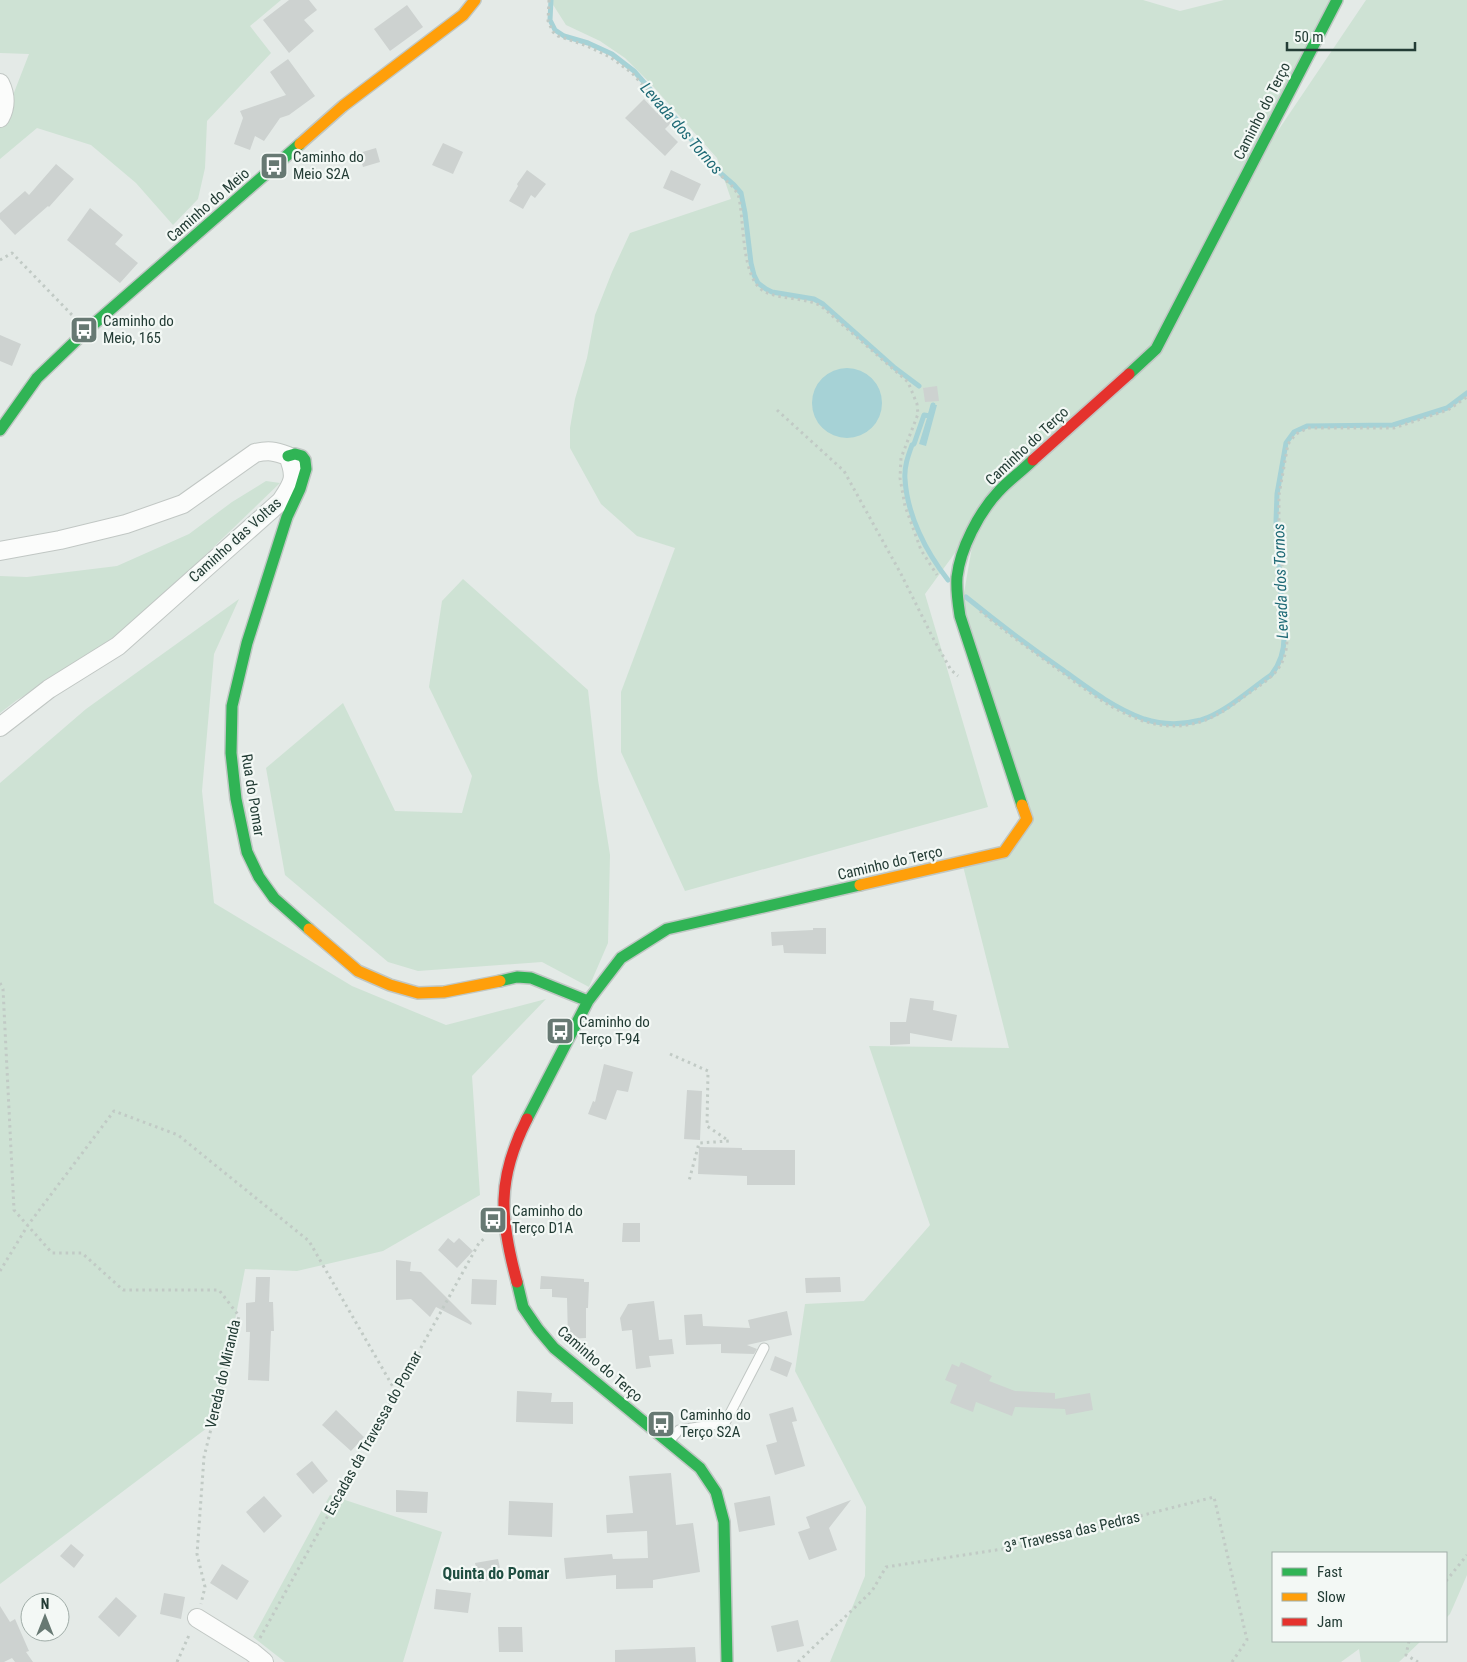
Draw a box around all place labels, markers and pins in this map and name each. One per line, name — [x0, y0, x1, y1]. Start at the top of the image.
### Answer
place label: Caminho do Meio S2A — [293, 148, 364, 183]
bus stop icon: Caminho do Meio S2A — [259, 151, 289, 181]
place label: Caminho do Meio, 165 — [103, 312, 174, 347]
bus stop icon: Caminho do Meio, 165 — [69, 315, 99, 345]
place label: Caminho do Terço T-94 — [579, 1013, 650, 1048]
bus stop icon: Caminho do Terço T-94 — [545, 1016, 575, 1046]
place label: Caminho do Terço D1A — [512, 1202, 583, 1237]
bus stop icon: Caminho do Terço D1A — [478, 1205, 508, 1235]
place label: Caminho do Terço S2A — [680, 1406, 751, 1441]
bus stop icon: Caminho do Terço S2A — [646, 1409, 676, 1439]

